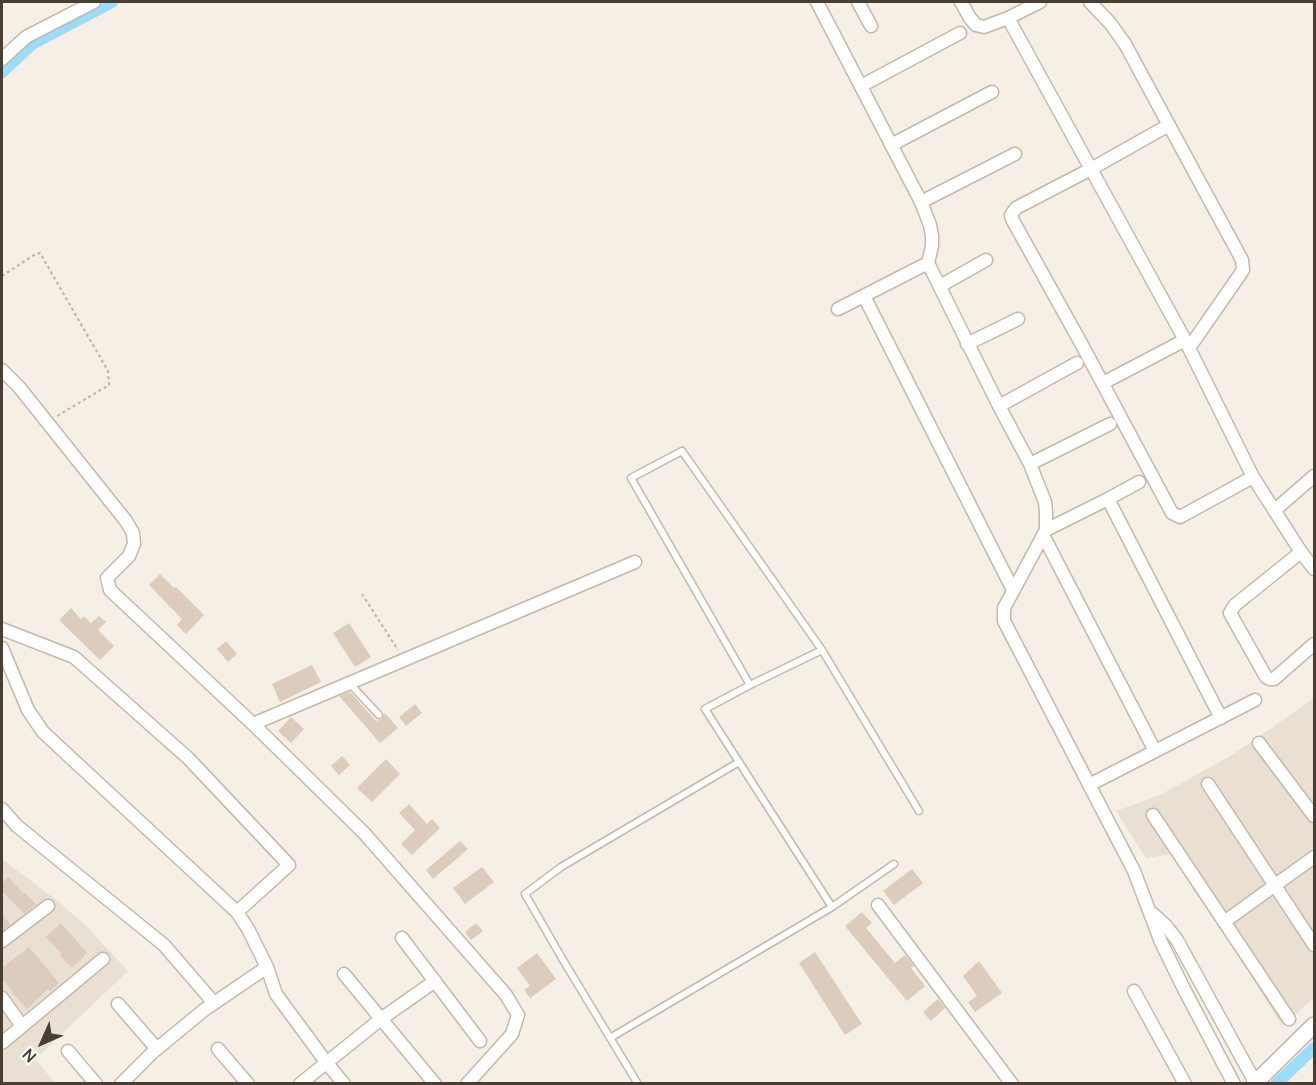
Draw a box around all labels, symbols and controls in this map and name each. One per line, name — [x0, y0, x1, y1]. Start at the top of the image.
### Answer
north arrow — [12, 1013, 72, 1073]
text: N — [17, 1044, 41, 1068]

